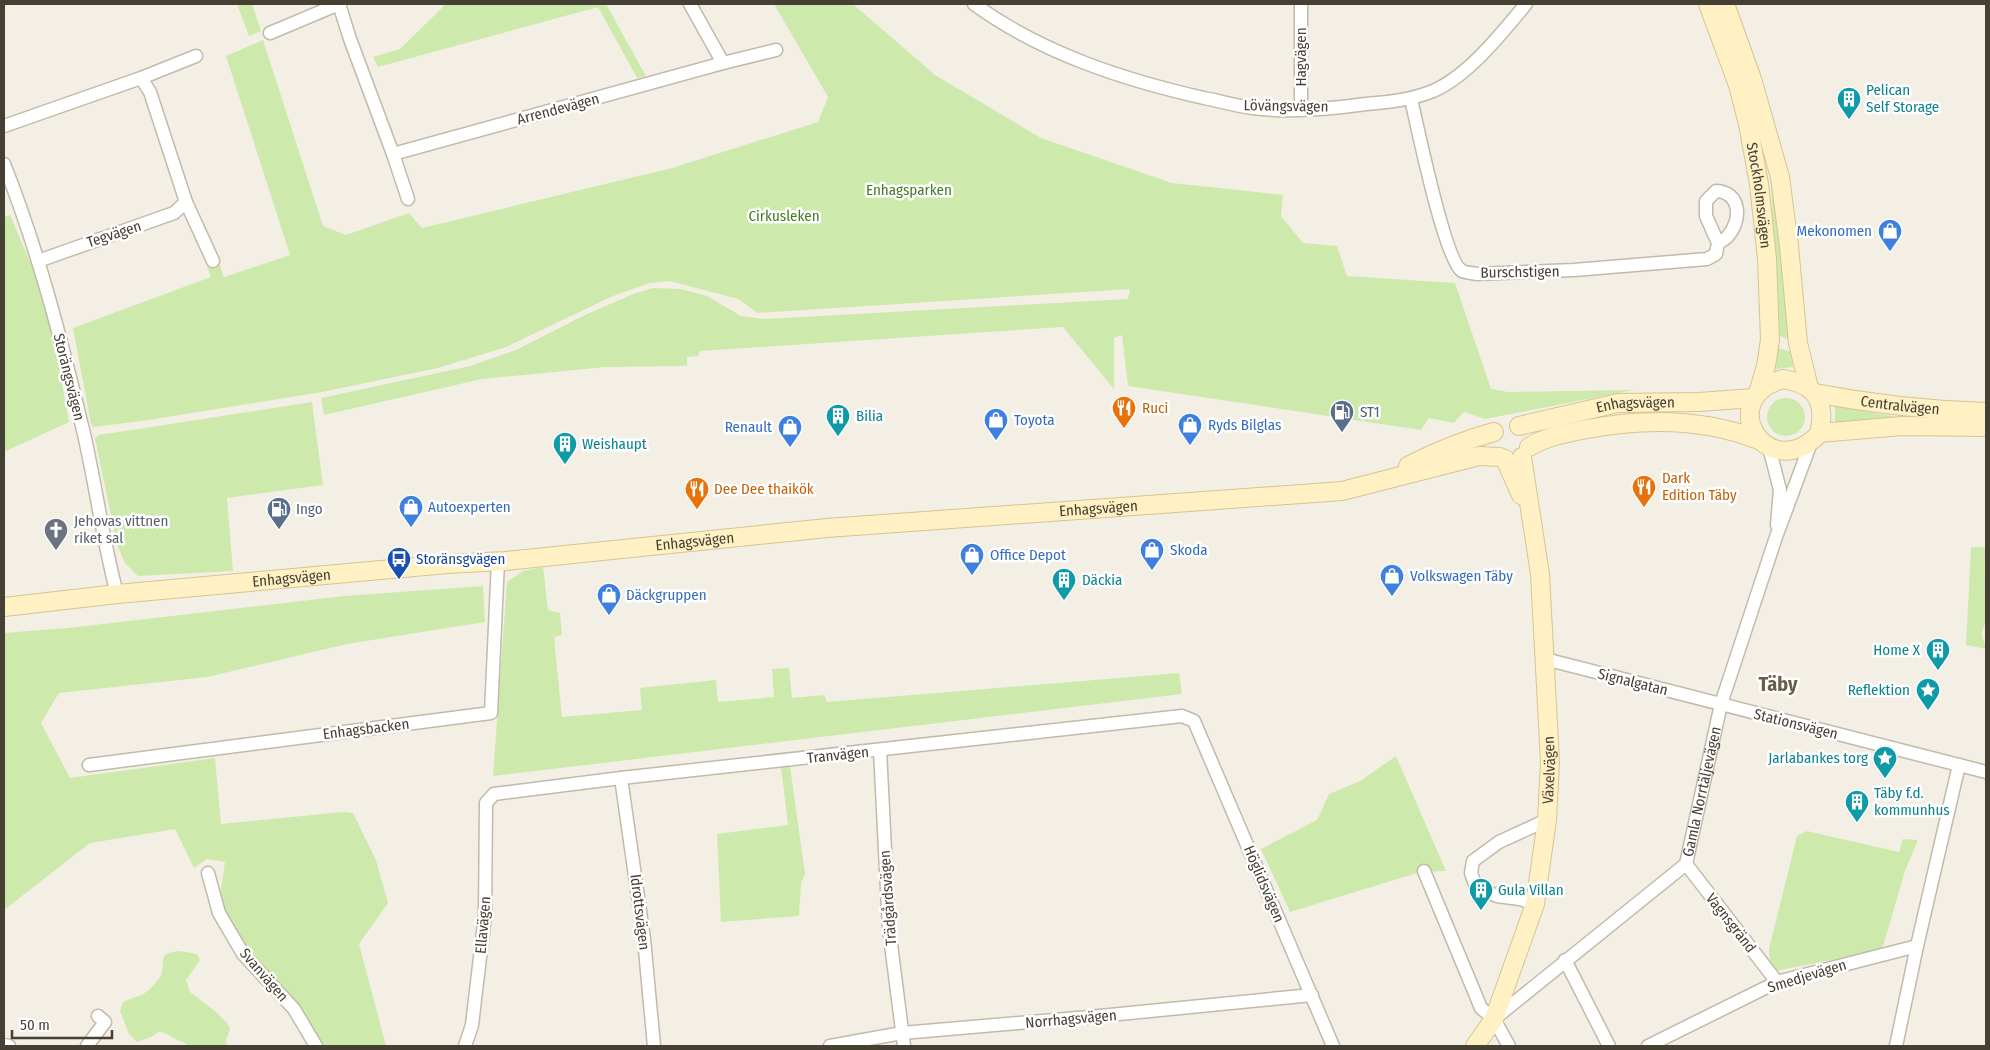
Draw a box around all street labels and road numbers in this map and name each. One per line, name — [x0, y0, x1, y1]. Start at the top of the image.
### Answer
street label: Hagvägen — [1292, 27, 1310, 87]
street label: Arrendevägen — [515, 89, 601, 129]
street label: Lövängsvägen — [1243, 96, 1329, 116]
street label: Stockholmsvägen — [1743, 141, 1775, 249]
street label: Tegvägen — [84, 217, 144, 251]
street label: Burschstigen — [1480, 262, 1560, 282]
street label: Storängsvägen — [50, 332, 88, 422]
street label: Centralvägen — [1859, 392, 1940, 418]
street label: Enhagsvägen — [1594, 393, 1675, 417]
street label: Enhagsvägen — [1058, 497, 1138, 520]
street label: Enhagsvägen — [655, 529, 735, 555]
street label: Enhagsvägen — [251, 566, 332, 591]
street label: Signalgatan — [1596, 665, 1670, 699]
street label: Stationsvägen — [1752, 705, 1840, 743]
street label: Enhagsbacken — [322, 715, 410, 743]
street label: Gamla Norrtäljevägen — [1679, 725, 1725, 858]
street label: Växelvägen — [1539, 736, 1559, 804]
street label: Tranvägen — [806, 743, 870, 767]
street label: Höglidsvägen — [1240, 843, 1288, 925]
street label: Trädgårdsvägen — [876, 850, 900, 946]
street label: Idrottsvägen — [626, 873, 654, 951]
street label: Vagnsgränd — [1702, 890, 1760, 956]
street label: Ellavägen — [472, 895, 494, 955]
street label: Svanvägen — [236, 945, 292, 1005]
street label: Smedjevägen — [1765, 955, 1849, 997]
street label: Norrhagsvägen — [1025, 1006, 1117, 1032]

